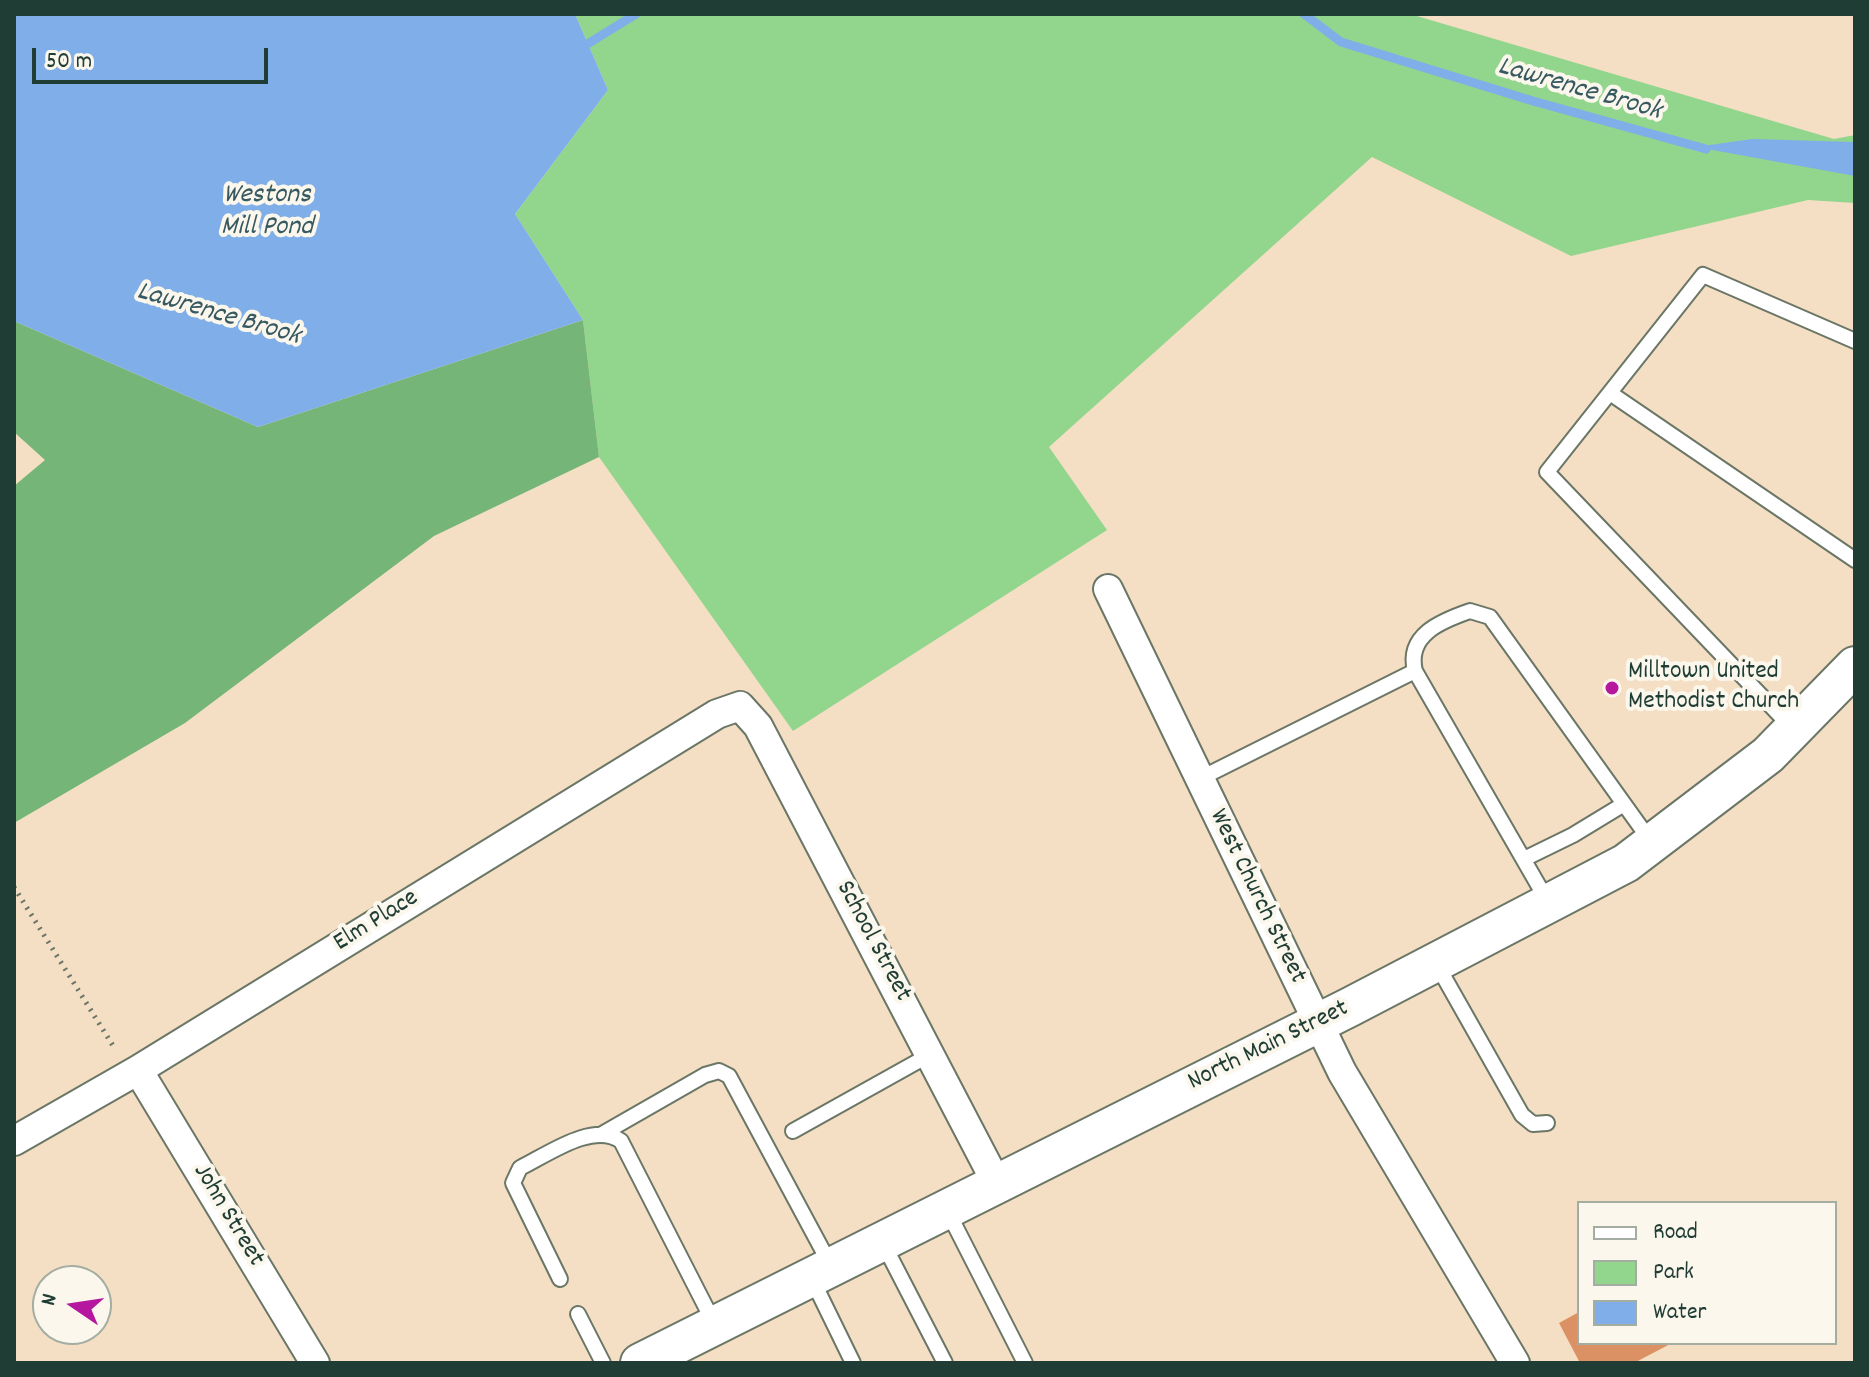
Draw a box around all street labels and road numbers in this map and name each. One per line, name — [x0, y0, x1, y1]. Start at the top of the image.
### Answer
street label: West Church Street — [1200, 805, 1312, 989]
street label: School Street — [827, 876, 917, 1008]
street label: Elm Place — [329, 884, 425, 960]
street label: North Main Street — [1184, 995, 1354, 1099]
street label: John Street — [184, 1159, 270, 1273]

